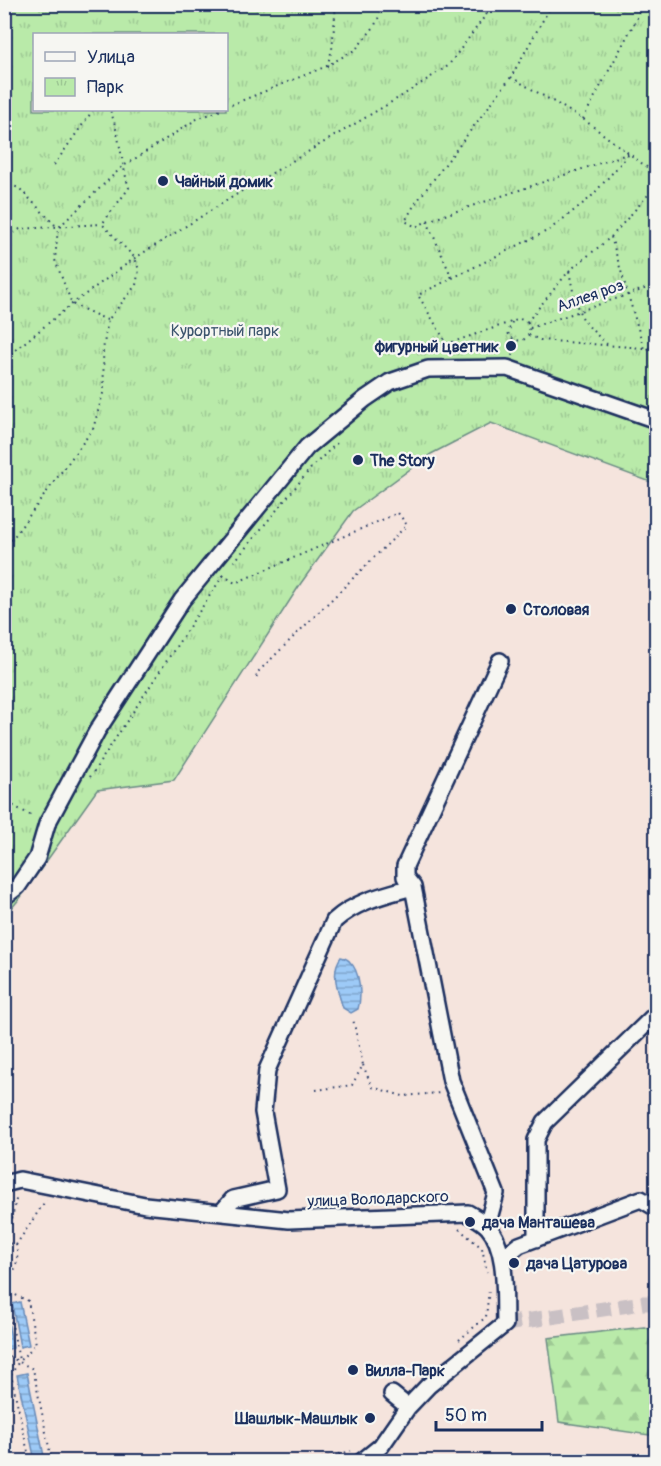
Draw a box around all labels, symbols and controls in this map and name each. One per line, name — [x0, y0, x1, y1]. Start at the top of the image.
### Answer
legend — [33, 33, 228, 111]
text: Улица — [87, 46, 135, 69]
text: Парк — [87, 76, 124, 99]
place label: Чайный домик — [175, 172, 273, 192]
marker: Чайный домик — [156, 174, 170, 188]
street label: Аллея роз — [554, 275, 627, 317]
park label: Курортный парк — [171, 321, 279, 341]
place label: фигурный цветник — [374, 337, 499, 357]
marker: фигурный цветник — [504, 339, 518, 353]
place label: The Story — [369, 451, 435, 471]
marker: The Story — [351, 453, 365, 467]
place label: Столовая — [523, 600, 590, 620]
marker: Столовая — [504, 602, 518, 616]
street label: улица Володарского — [306, 1187, 450, 1211]
place label: дача Манташева — [481, 1213, 596, 1233]
marker: дача Манташева — [463, 1215, 477, 1229]
place label: дача Цатурова — [525, 1254, 628, 1274]
marker: дача Цатурова — [507, 1256, 521, 1270]
place label: Вилла-Парк — [365, 1361, 445, 1381]
marker: Вилла-Парк — [346, 1363, 360, 1377]
scale bar — [436, 1394, 542, 1432]
text: 50 m — [445, 1404, 487, 1427]
place label: Шашлык-Машлык — [234, 1409, 358, 1429]
marker: Шашлык-Машлык — [363, 1411, 377, 1425]

